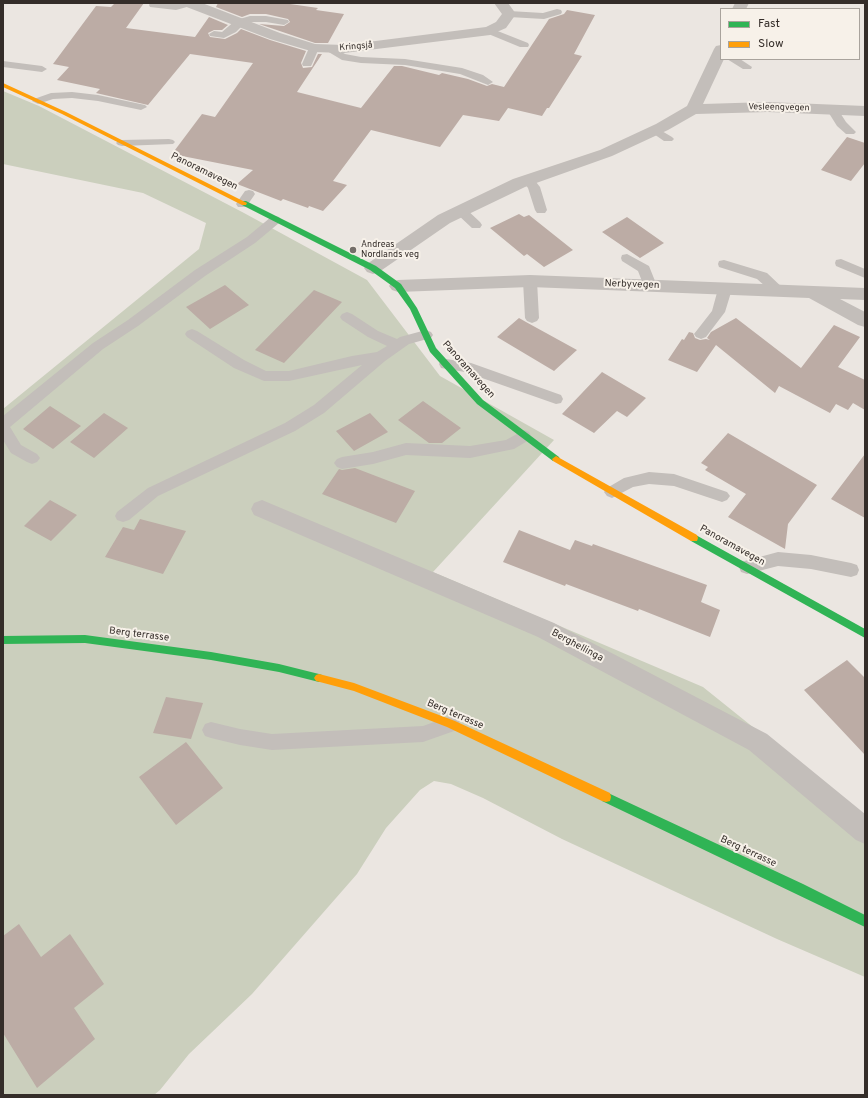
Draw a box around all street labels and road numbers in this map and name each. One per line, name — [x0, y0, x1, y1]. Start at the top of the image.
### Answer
street label: Kringsjå — [339, 40, 373, 54]
street label: Vesleengvegen — [748, 102, 810, 114]
street label: Panoramavegen — [169, 151, 239, 193]
street label: Nerbyvegen — [604, 278, 660, 292]
street label: Panoramavegen — [439, 339, 497, 401]
street label: Panoramavegen — [697, 523, 767, 569]
street label: Berg terrasse — [108, 625, 170, 645]
street label: Berghellinga — [549, 627, 605, 665]
street label: Berg terrasse — [425, 698, 485, 732]
street label: Berg terrasse — [718, 834, 778, 870]

